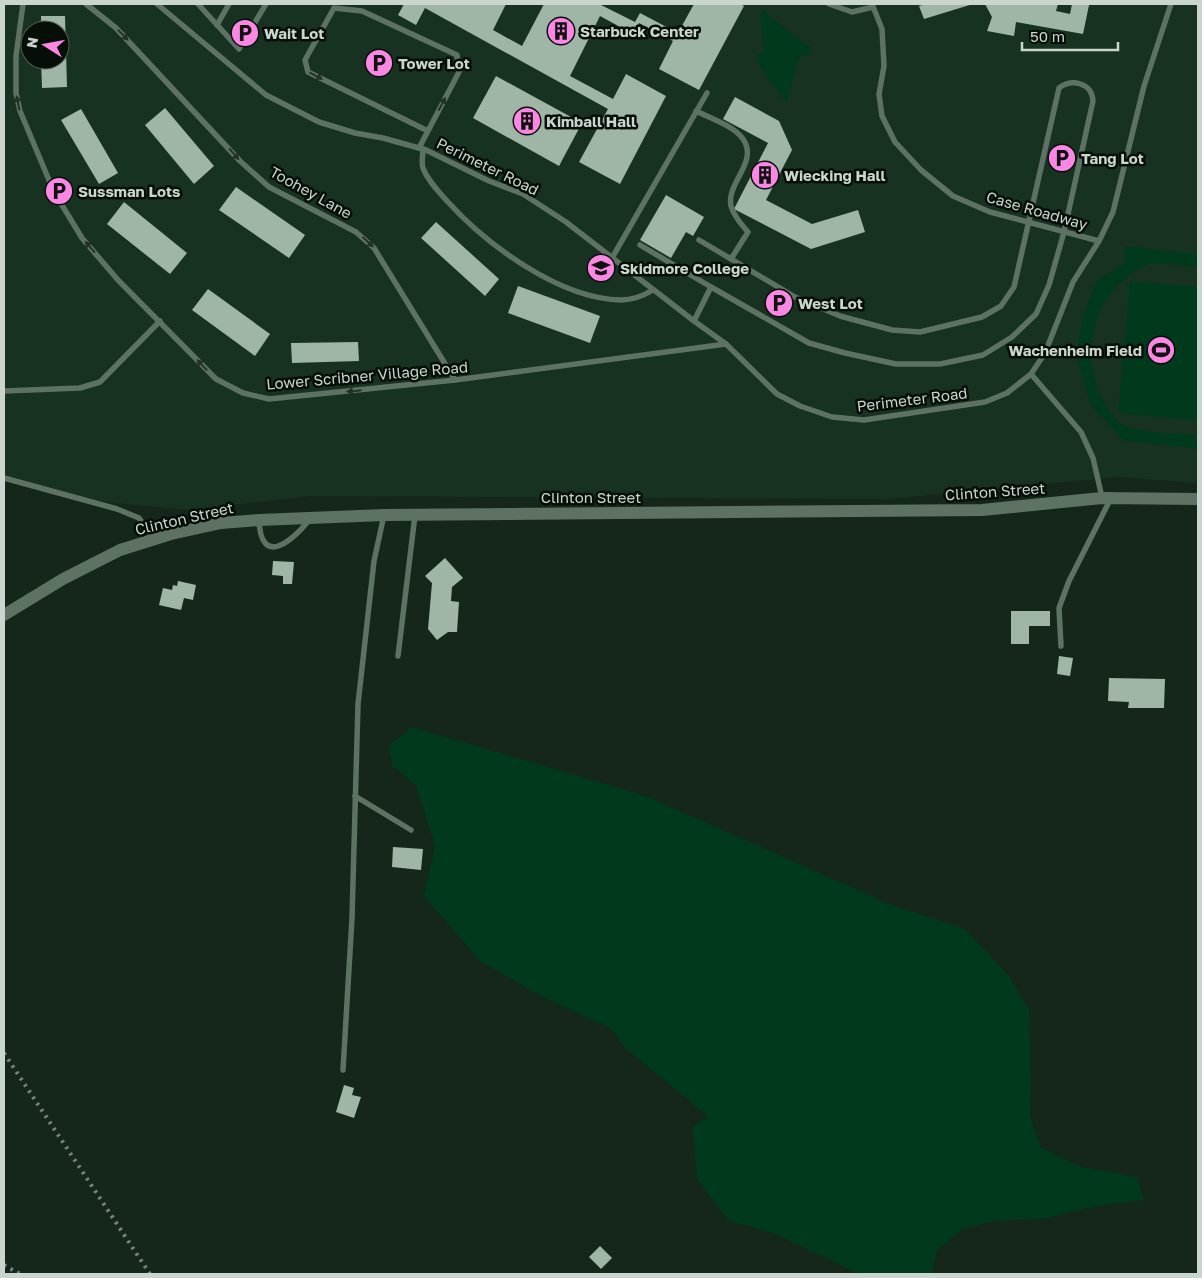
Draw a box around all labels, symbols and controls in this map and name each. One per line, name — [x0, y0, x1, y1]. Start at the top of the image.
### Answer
building icon: Starbuck Center — [546, 16, 576, 46]
parking icon: Wait Lot — [230, 18, 260, 48]
north arrow — [20, 20, 70, 70]
scale bar — [1022, 20, 1118, 52]
place label: Starbuck Center — [580, 22, 699, 40]
place label: Wait Lot — [264, 24, 324, 42]
text: 50 m — [1030, 27, 1065, 45]
one-way arrow — [117, 29, 129, 41]
text: N — [22, 36, 41, 49]
parking icon: Tower Lot — [364, 48, 394, 78]
place label: Tower Lot — [398, 54, 470, 72]
one-way arrow — [308, 72, 323, 80]
one-way arrow — [14, 95, 22, 110]
one-way arrow — [438, 97, 446, 112]
building icon: Kimball Hall — [512, 106, 542, 136]
place label: Kimball Hall — [546, 112, 636, 130]
street label: Perimeter Road — [434, 134, 542, 198]
parking icon: Tang Lot — [1047, 143, 1077, 173]
one-way arrow — [228, 147, 240, 159]
place label: Tang Lot — [1081, 149, 1144, 167]
building icon: Wiecking Hall — [750, 160, 780, 190]
street label: Toohey Lane — [267, 162, 355, 222]
place label: Wiecking Hall — [784, 166, 886, 184]
parking icon: Sussman Lots — [44, 176, 74, 206]
place label: Sussman Lots — [78, 182, 180, 200]
street label: Case Roadway — [984, 187, 1090, 233]
one-way arrow — [362, 236, 374, 248]
one-way arrow — [85, 241, 96, 254]
school or university icon: Skidmore College — [586, 253, 616, 283]
place label: Skidmore College — [620, 259, 749, 277]
parking icon: West Lot — [764, 288, 794, 318]
place label: West Lot — [798, 294, 863, 312]
sports icon: Wachenheim Field — [1146, 335, 1176, 365]
place label: Wachenheim Field — [1008, 341, 1142, 359]
street label: Lower Scribner Village Road — [265, 357, 469, 393]
one-way arrow — [196, 359, 208, 371]
street label: Perimeter Road — [856, 383, 968, 415]
one-way arrow — [346, 387, 362, 395]
street label: Clinton Street — [944, 479, 1046, 503]
street label: Clinton Street — [541, 488, 641, 506]
street label: Clinton Street — [133, 498, 235, 538]

